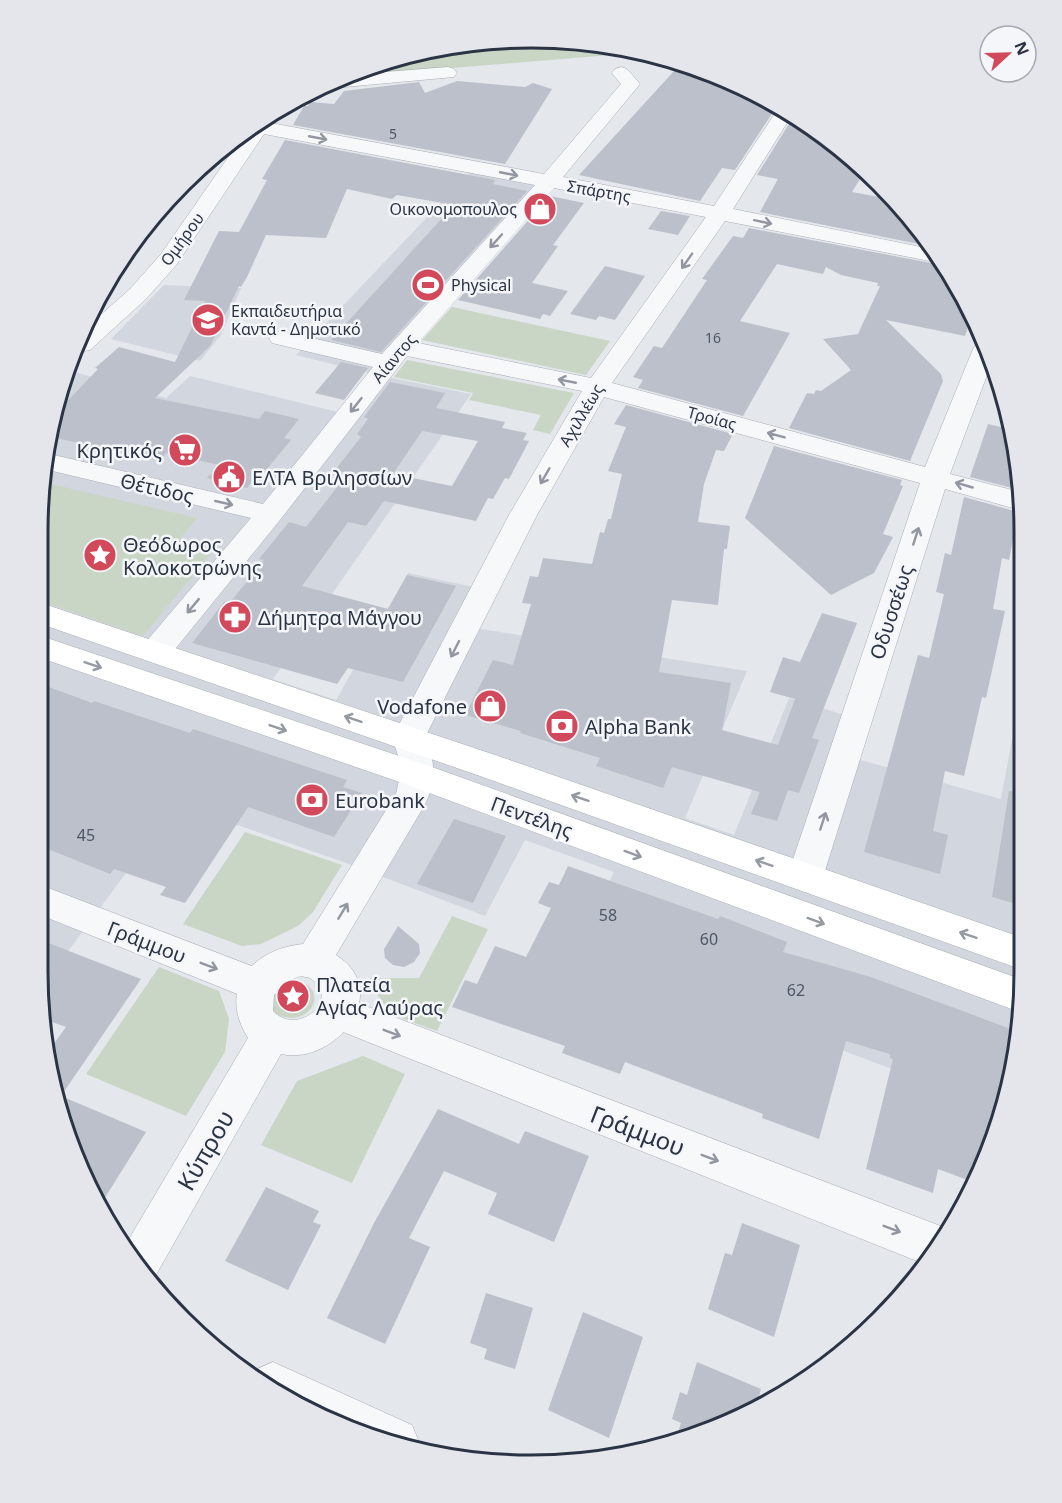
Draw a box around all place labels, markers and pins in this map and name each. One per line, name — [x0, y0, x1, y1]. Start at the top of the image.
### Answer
shop icon: Οικονομοπουλος — [522, 191, 558, 227]
place label: Οικονομοπουλος — [389, 198, 517, 220]
sports icon: Physical — [410, 267, 446, 303]
place label: Physical — [451, 274, 511, 296]
place label: Εκπαιδευτήρια Καντά - Δημοτικό — [231, 300, 361, 340]
school or university icon: Εκπαιδευτήρια Καντά - Δημοτικό — [190, 302, 226, 338]
supermarket icon: Κρητικός — [167, 432, 203, 468]
place label: Κρητικός — [77, 437, 162, 464]
public building icon: ΕΛΤΑ Βριλησσίων — [211, 459, 247, 495]
place label: ΕΛΤΑ Βριλησσίων — [252, 464, 412, 491]
place label: Θεόδωρος Κολοκοτρώνης — [123, 531, 262, 581]
place icon: Θεόδωρος Κολοκοτρώνης — [82, 537, 118, 573]
pharmacy icon: Δήμητρα Μάγγου — [217, 599, 253, 635]
place label: Δήμητρα Μάγγου — [258, 604, 422, 631]
shop icon: Vodafone — [472, 688, 508, 724]
place label: Vodafone — [377, 693, 467, 720]
bank icon: Alpha Bank — [544, 708, 580, 744]
place label: Alpha Bank — [585, 713, 692, 740]
bank icon: Eurobank — [294, 782, 330, 818]
place label: Eurobank — [335, 787, 425, 814]
place label: Πλατεία Αγίας Λαύρας — [316, 971, 443, 1021]
place icon: Πλατεία Αγίας Λαύρας — [275, 978, 311, 1014]

